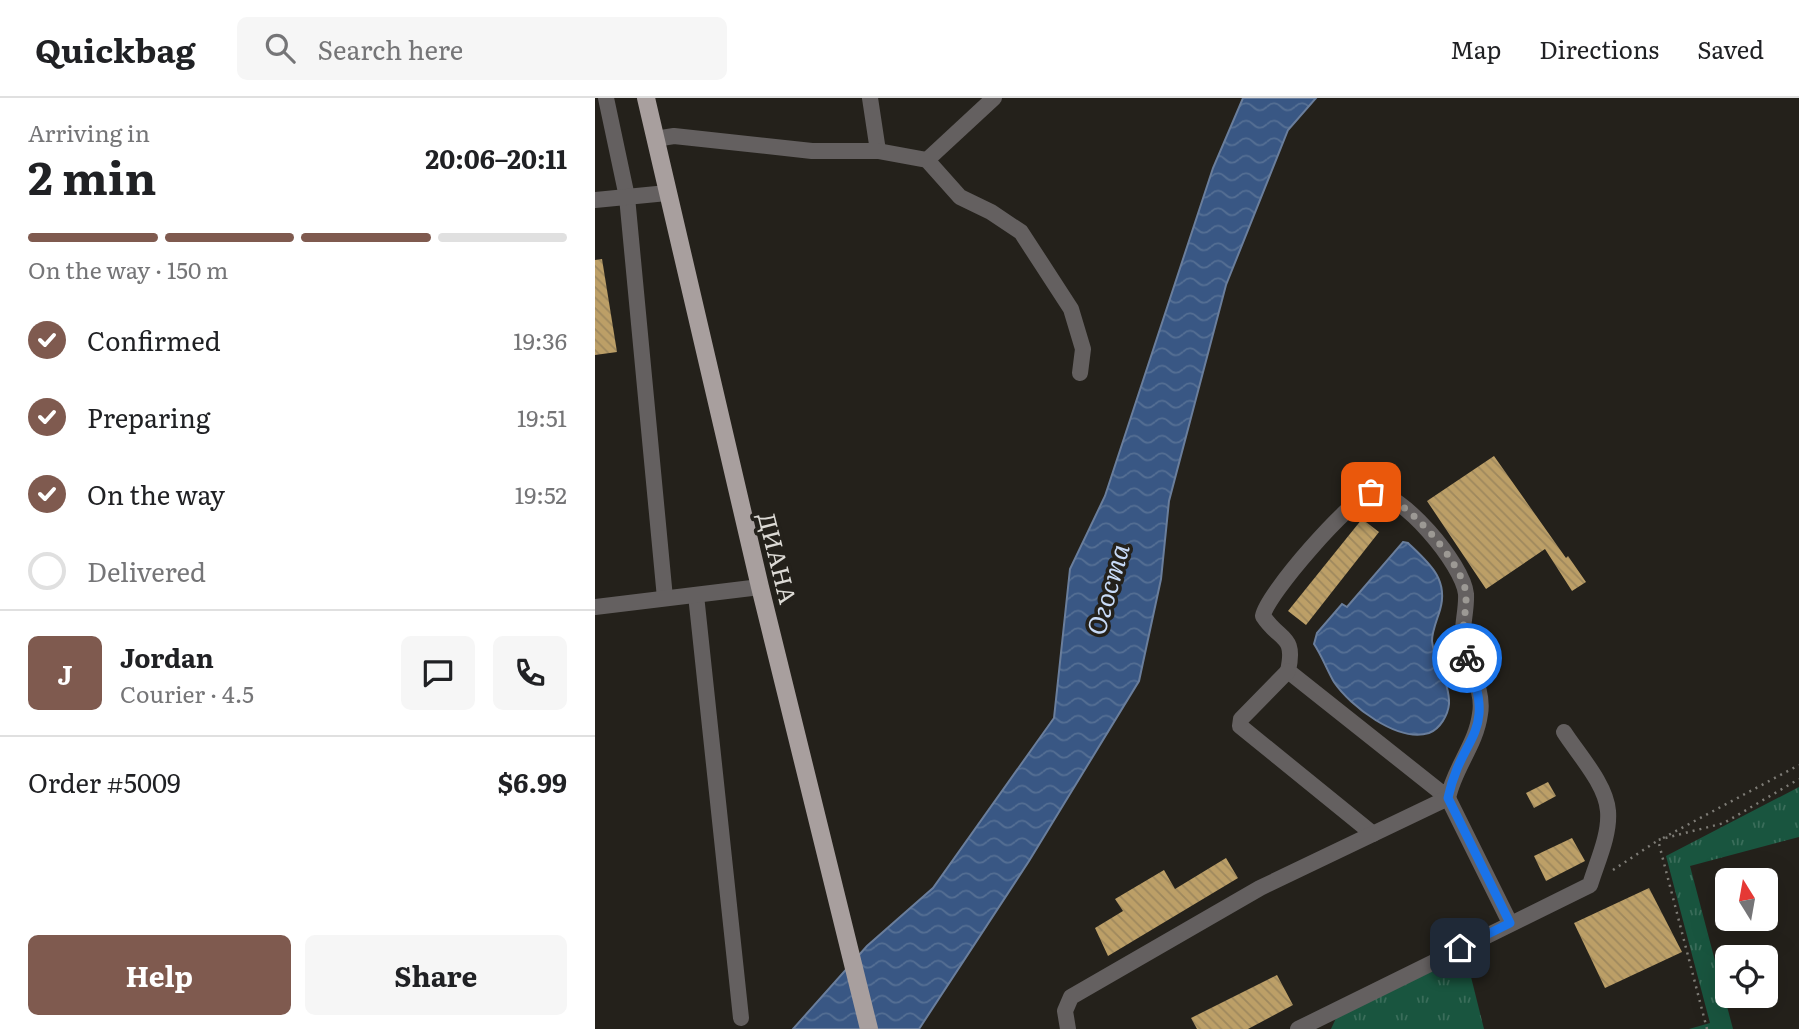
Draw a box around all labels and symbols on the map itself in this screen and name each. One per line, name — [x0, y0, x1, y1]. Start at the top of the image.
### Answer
pin — [1341, 462, 1401, 522]
street label: ДИАНА — [751, 509, 807, 608]
water label: Огоста — [1074, 539, 1138, 639]
courier — [1432, 623, 1502, 693]
north arrow — [1715, 868, 1778, 931]
pin — [1430, 918, 1490, 978]

